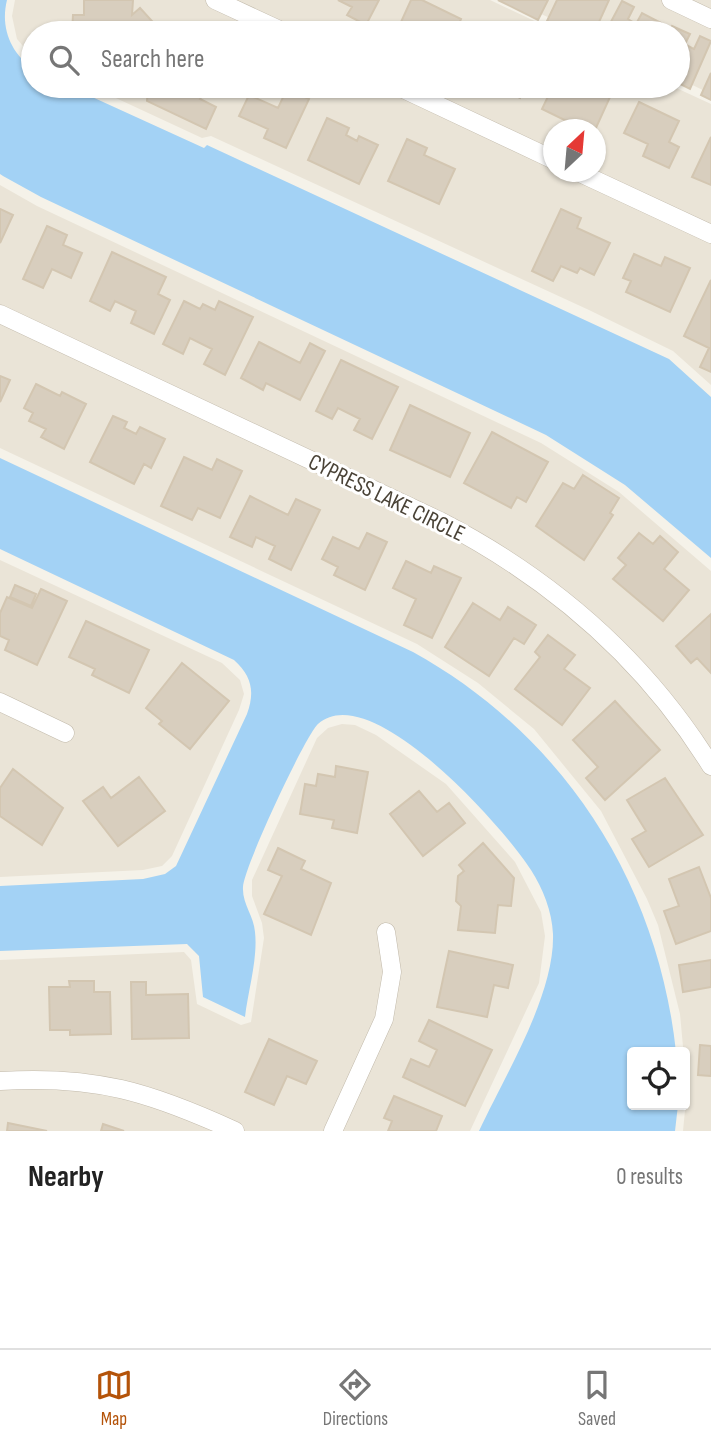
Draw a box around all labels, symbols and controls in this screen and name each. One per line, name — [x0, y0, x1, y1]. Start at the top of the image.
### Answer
search box — [21, 21, 690, 98]
icon: search — [45, 41, 83, 79]
text: Search here — [101, 44, 204, 75]
north arrow — [543, 119, 606, 182]
street label: CYPRESS LAKE CIRCLE — [304, 448, 469, 548]
map controls — [627, 1047, 690, 1110]
button: locate — [627, 1047, 690, 1110]
text: Nearby — [28, 1159, 104, 1195]
text: 0 results — [616, 1163, 683, 1191]
tab: Map — [95, 1366, 133, 1431]
tab: Directions — [323, 1366, 388, 1431]
tab: Saved — [578, 1366, 616, 1431]

